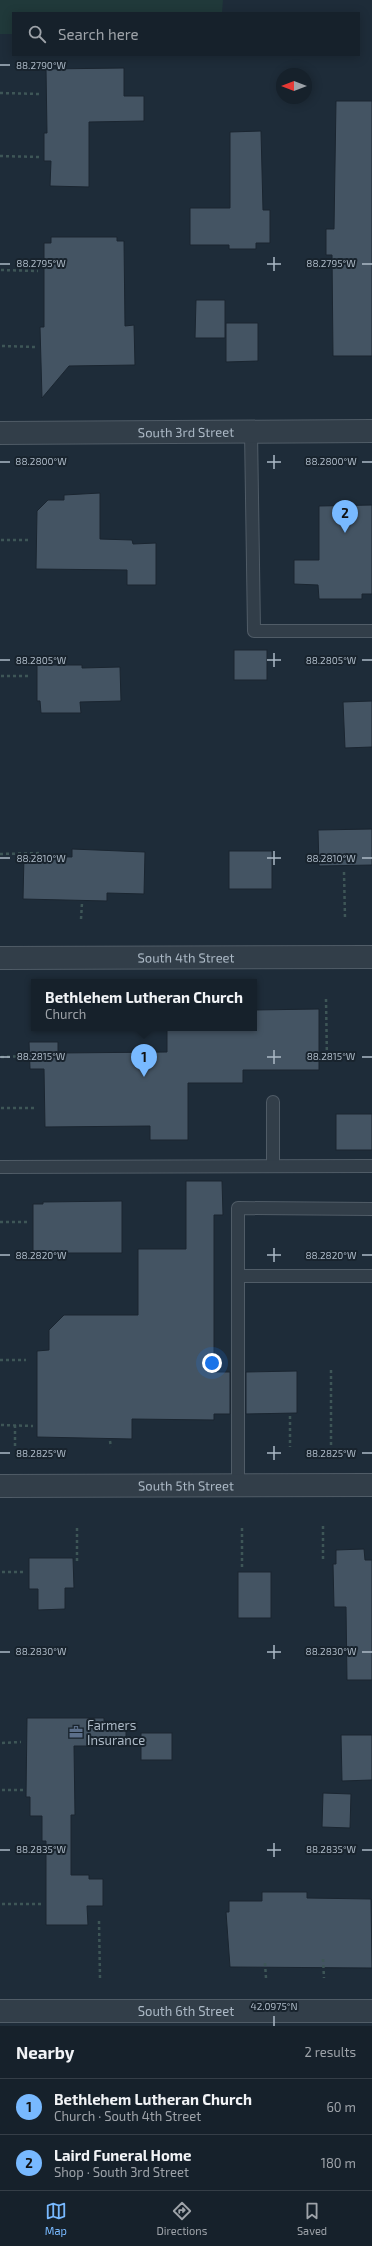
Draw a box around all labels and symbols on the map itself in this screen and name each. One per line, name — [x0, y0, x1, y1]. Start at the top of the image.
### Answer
text: 88.2790°W — [16, 59, 67, 71]
north arrow — [276, 68, 312, 104]
text: 88.2795°W — [16, 257, 66, 269]
text: 88.2795°W — [306, 257, 356, 269]
street label: South 3rd Street — [138, 424, 234, 440]
text: 88.2800°W — [15, 455, 67, 467]
text: 88.2800°W — [305, 455, 357, 467]
pin: 2 — [332, 500, 358, 533]
text: 88.2805°W — [16, 654, 67, 666]
text: 88.2805°W — [306, 654, 357, 666]
text: 88.2810°W — [16, 852, 66, 864]
text: 88.2810°W — [306, 852, 356, 864]
street label: South 4th Street — [137, 949, 235, 966]
pin: 1 — [131, 1044, 157, 1077]
text: 88.2815°W — [17, 1050, 66, 1062]
text: 88.2815°W — [307, 1050, 356, 1062]
text: 88.2820°W — [16, 1249, 67, 1261]
text: 88.2820°W — [306, 1249, 357, 1261]
your location — [202, 1353, 222, 1373]
text: 88.2825°W — [16, 1447, 67, 1459]
text: 88.2825°W — [306, 1447, 357, 1459]
street label: South 5th Street — [138, 1477, 234, 1494]
text: 88.2830°W — [16, 1645, 67, 1657]
text: 88.2830°W — [306, 1645, 357, 1657]
place label: Farmers Insurance — [87, 1717, 145, 1748]
office icon: Farmers Insurance — [68, 1724, 84, 1740]
text: 88.2835°W — [16, 1843, 67, 1855]
text: 88.2835°W — [306, 1843, 357, 1855]
text: 42.0975°N — [251, 2000, 297, 2012]
street label: South 6th Street — [138, 2003, 234, 2019]

